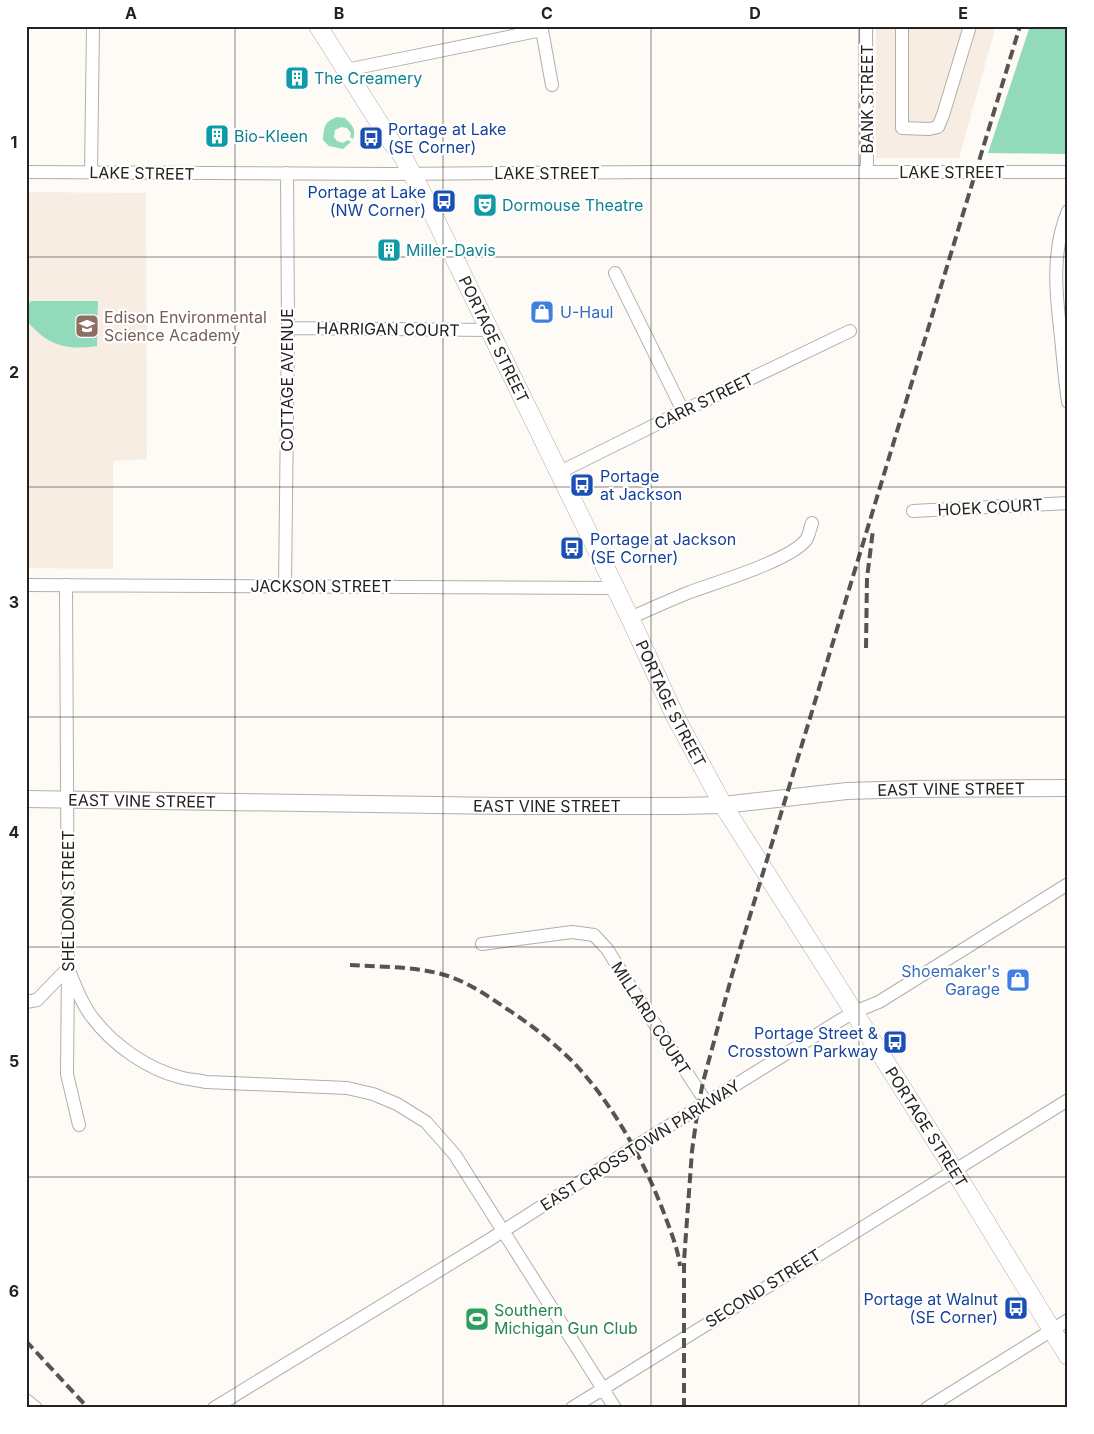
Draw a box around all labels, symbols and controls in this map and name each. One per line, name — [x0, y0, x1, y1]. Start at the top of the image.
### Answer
text: A — [125, 3, 137, 23]
text: B — [334, 3, 344, 23]
text: C — [541, 3, 553, 23]
text: D — [749, 3, 761, 23]
text: E — [958, 3, 968, 23]
street label: BANK STREET — [857, 44, 877, 154]
building icon: The Creamery — [284, 65, 310, 91]
place label: The Creamery — [314, 68, 422, 88]
place label: Portage at Lake (SE Corner) — [388, 119, 506, 157]
building icon: Bio-Kleen — [204, 123, 230, 149]
bus stop icon: Portage at Lake (SE Corner) — [358, 125, 384, 151]
place label: Bio-Kleen — [234, 126, 308, 146]
text: 1 — [11, 132, 17, 152]
street label: LAKE STREET — [89, 162, 195, 184]
street label: LAKE STREET — [899, 162, 1005, 182]
street label: LAKE STREET — [494, 163, 600, 183]
place label: Portage at Lake (NW Corner) — [308, 182, 426, 220]
bus stop icon: Portage at Lake (NW Corner) — [431, 188, 457, 214]
theatre icon: Dormouse Theatre — [472, 192, 498, 218]
place label: Dormouse Theatre — [502, 195, 643, 215]
building icon: Miller-Davis — [376, 237, 402, 263]
place label: Miller-Davis — [406, 240, 496, 260]
street label: PORTAGE STREET — [455, 273, 533, 406]
shop icon: U-Haul — [529, 299, 555, 325]
place label: U-Haul — [560, 302, 613, 322]
place label: Edison Environmental Science Academy — [104, 307, 267, 345]
street label: COTTAGE AVENUE — [277, 308, 297, 452]
school or university icon: Edison Environmental Science Academy — [74, 313, 100, 339]
street label: HARRIGAN COURT — [316, 318, 460, 340]
text: 2 — [9, 362, 19, 382]
street label: CARR STREET — [651, 368, 757, 434]
place label: Portage at Jackson — [600, 466, 682, 504]
bus stop icon: Portage at Jackson — [569, 472, 595, 498]
street label: HOEK COURT — [937, 494, 1043, 520]
place label: Portage at Jackson (SE Corner) — [590, 529, 736, 567]
bus stop icon: Portage at Jackson (SE Corner) — [559, 535, 585, 561]
street label: JACKSON STREET — [250, 576, 392, 596]
text: 3 — [9, 592, 19, 612]
street label: PORTAGE STREET — [632, 637, 711, 770]
street label: EAST VINE STREET — [877, 778, 1025, 800]
street label: EAST VINE STREET — [68, 790, 216, 812]
street label: EAST VINE STREET — [473, 796, 621, 816]
text: 4 — [9, 822, 20, 842]
street label: SHELDON STREET — [58, 830, 78, 972]
street label: MILLARD COURT — [607, 958, 695, 1078]
place label: Shoemaker's Garage — [901, 961, 1000, 999]
shop icon: Shoemaker's Garage — [1005, 967, 1031, 993]
place label: Portage Street & Crosstown Parkway — [728, 1023, 879, 1061]
bus stop icon: Portage Street & Crosstown Parkway — [882, 1029, 908, 1055]
text: 5 — [9, 1051, 19, 1071]
street label: PORTAGE STREET — [881, 1063, 972, 1191]
street label: EAST CROSSTOWN PARKWAY — [536, 1075, 744, 1215]
street label: SECOND STREET — [702, 1244, 824, 1332]
text: 6 — [9, 1281, 19, 1301]
place label: Portage at Walnut (SE Corner) — [863, 1289, 998, 1327]
bus stop icon: Portage at Walnut (SE Corner) — [1003, 1295, 1029, 1321]
place label: Southern Michigan Gun Club — [494, 1300, 638, 1338]
sports icon: Southern Michigan Gun Club — [464, 1306, 490, 1332]

